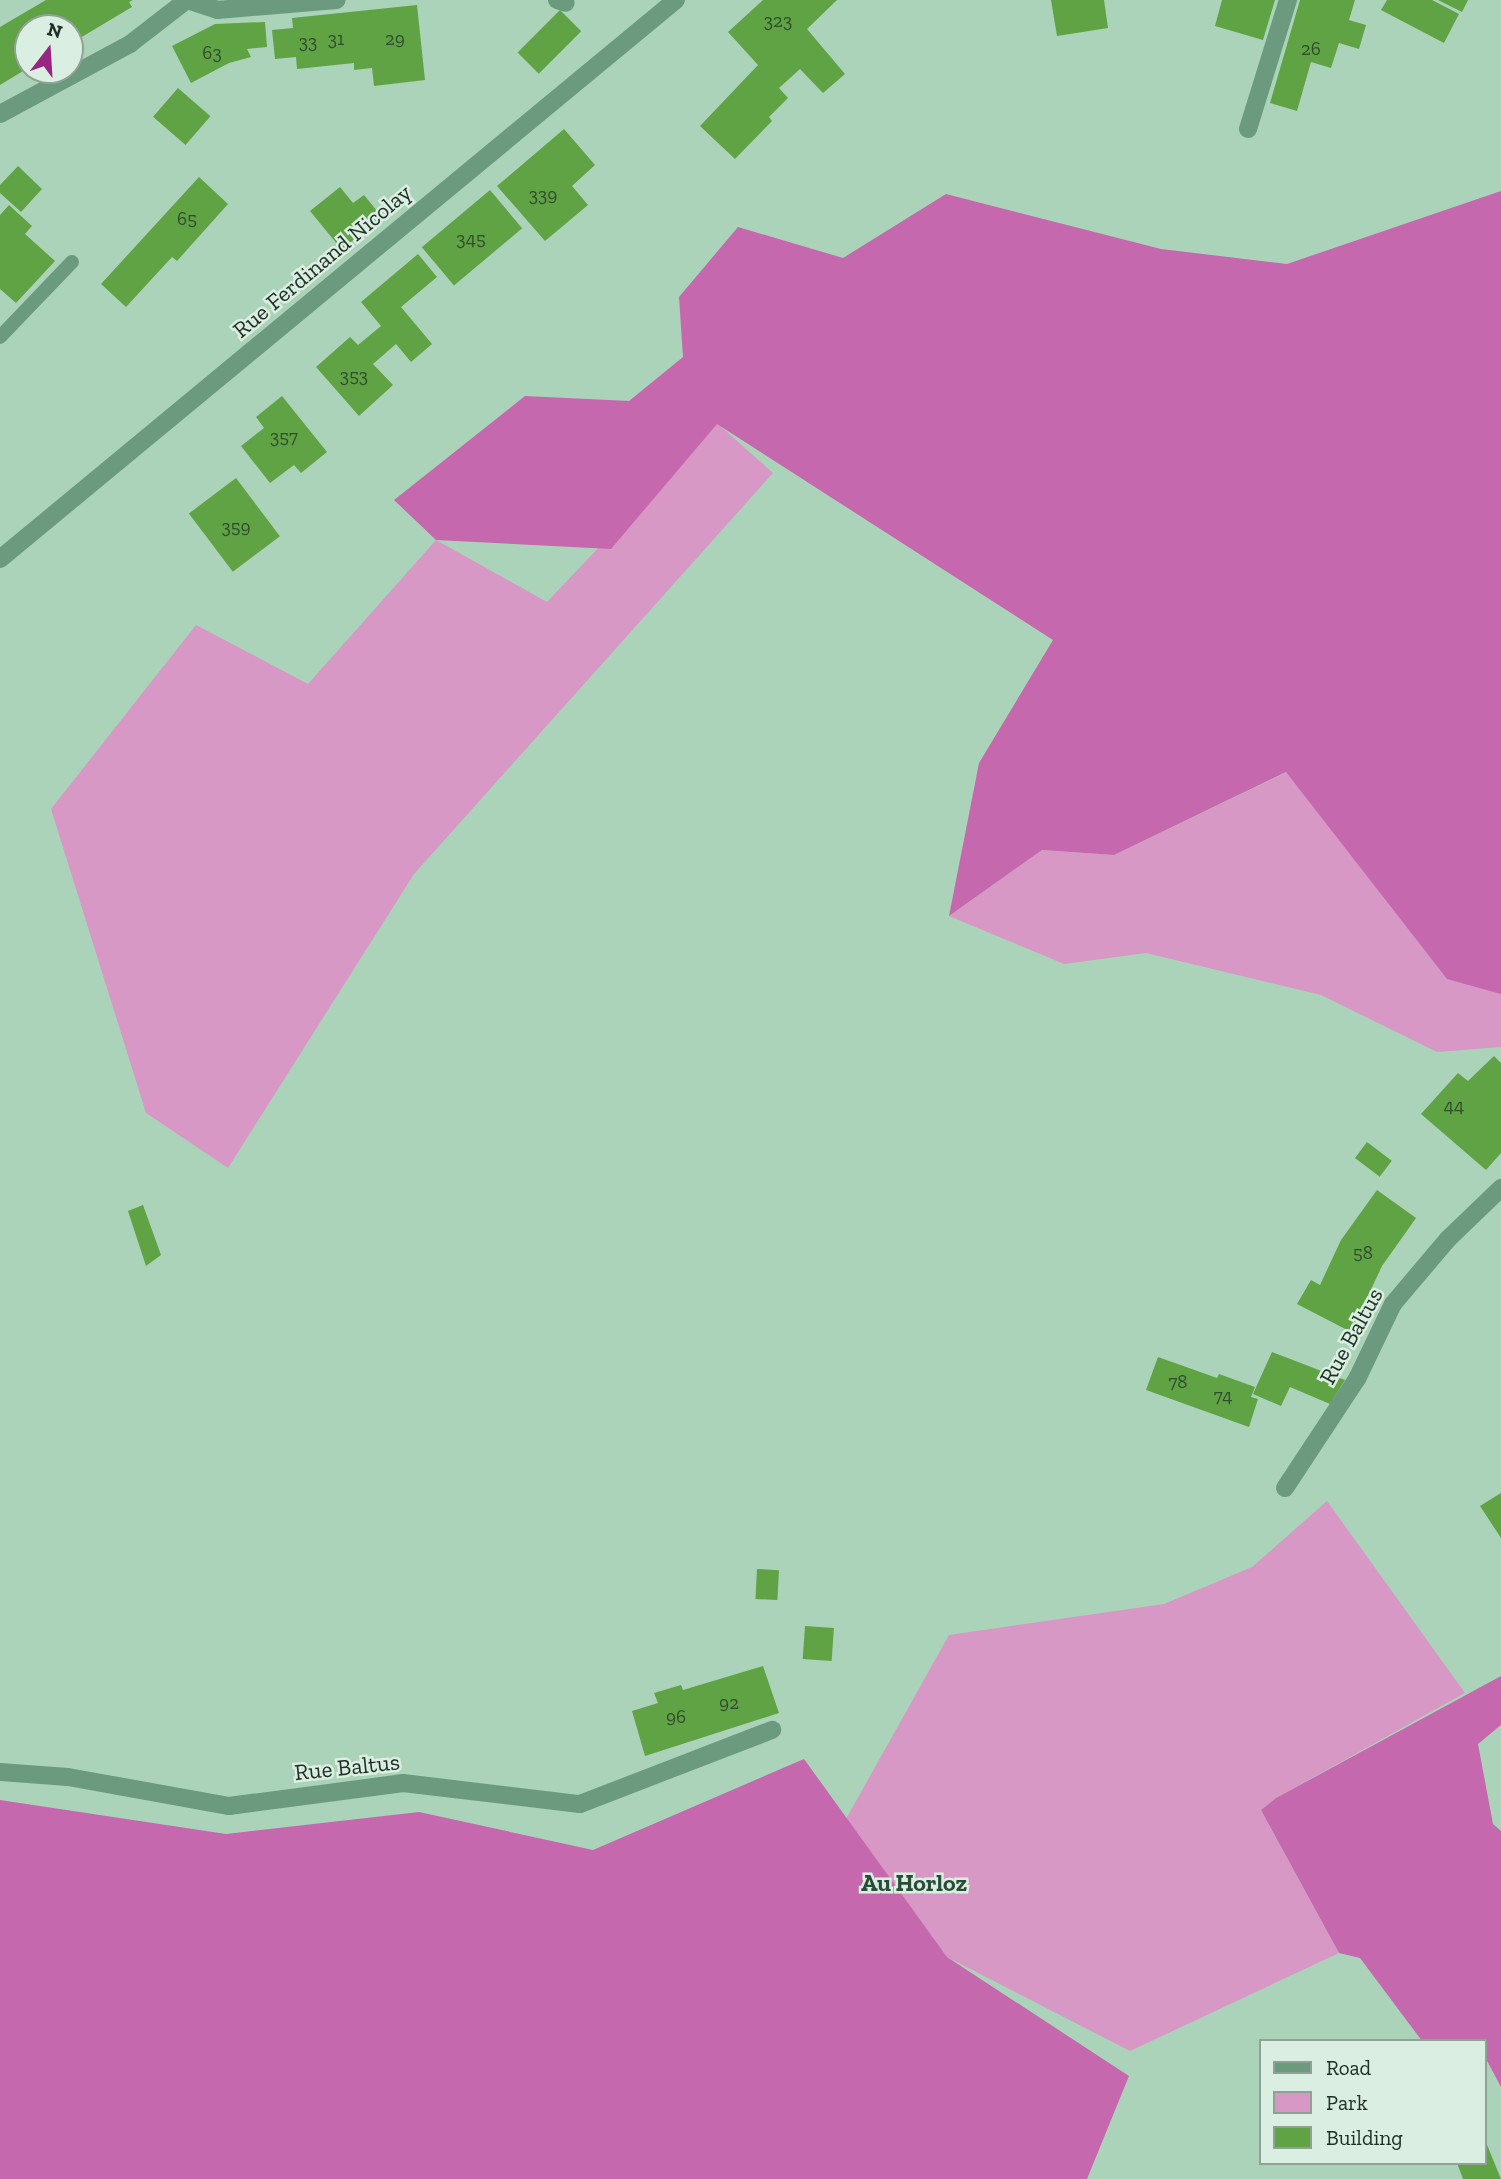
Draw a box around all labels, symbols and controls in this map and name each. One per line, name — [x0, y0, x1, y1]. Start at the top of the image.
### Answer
house number: 323 — [764, 10, 792, 32]
north arrow — [14, 14, 84, 84]
text: N — [44, 17, 65, 43]
house number: 31 — [328, 28, 344, 50]
house number: 29 — [385, 28, 405, 50]
house number: 33 — [299, 31, 317, 53]
house number: 26 — [1301, 38, 1321, 60]
house number: 63 — [202, 42, 222, 64]
street label: Rue Ferdinand Nicolay — [227, 178, 417, 344]
house number: 339 — [529, 184, 557, 206]
house number: 65 — [177, 208, 197, 230]
house number: 345 — [456, 228, 486, 250]
house number: 353 — [340, 365, 368, 387]
house number: 357 — [270, 426, 298, 448]
house number: 359 — [221, 516, 251, 538]
house number: 44 — [1444, 1095, 1464, 1117]
house number: 58 — [1353, 1242, 1373, 1264]
street label: Rue Baltus — [1313, 1283, 1389, 1389]
house number: 78 — [1168, 1371, 1188, 1393]
house number: 74 — [1214, 1385, 1232, 1407]
house number: 92 — [719, 1692, 739, 1714]
house number: 96 — [666, 1706, 686, 1728]
street label: Rue Baltus — [293, 1748, 401, 1786]
district label: Au Horloz — [861, 1869, 967, 1897]
legend — [1260, 2039, 1487, 2165]
text: Road — [1326, 2055, 1371, 2080]
text: Park — [1326, 2090, 1368, 2115]
text: Building — [1326, 2125, 1403, 2150]

